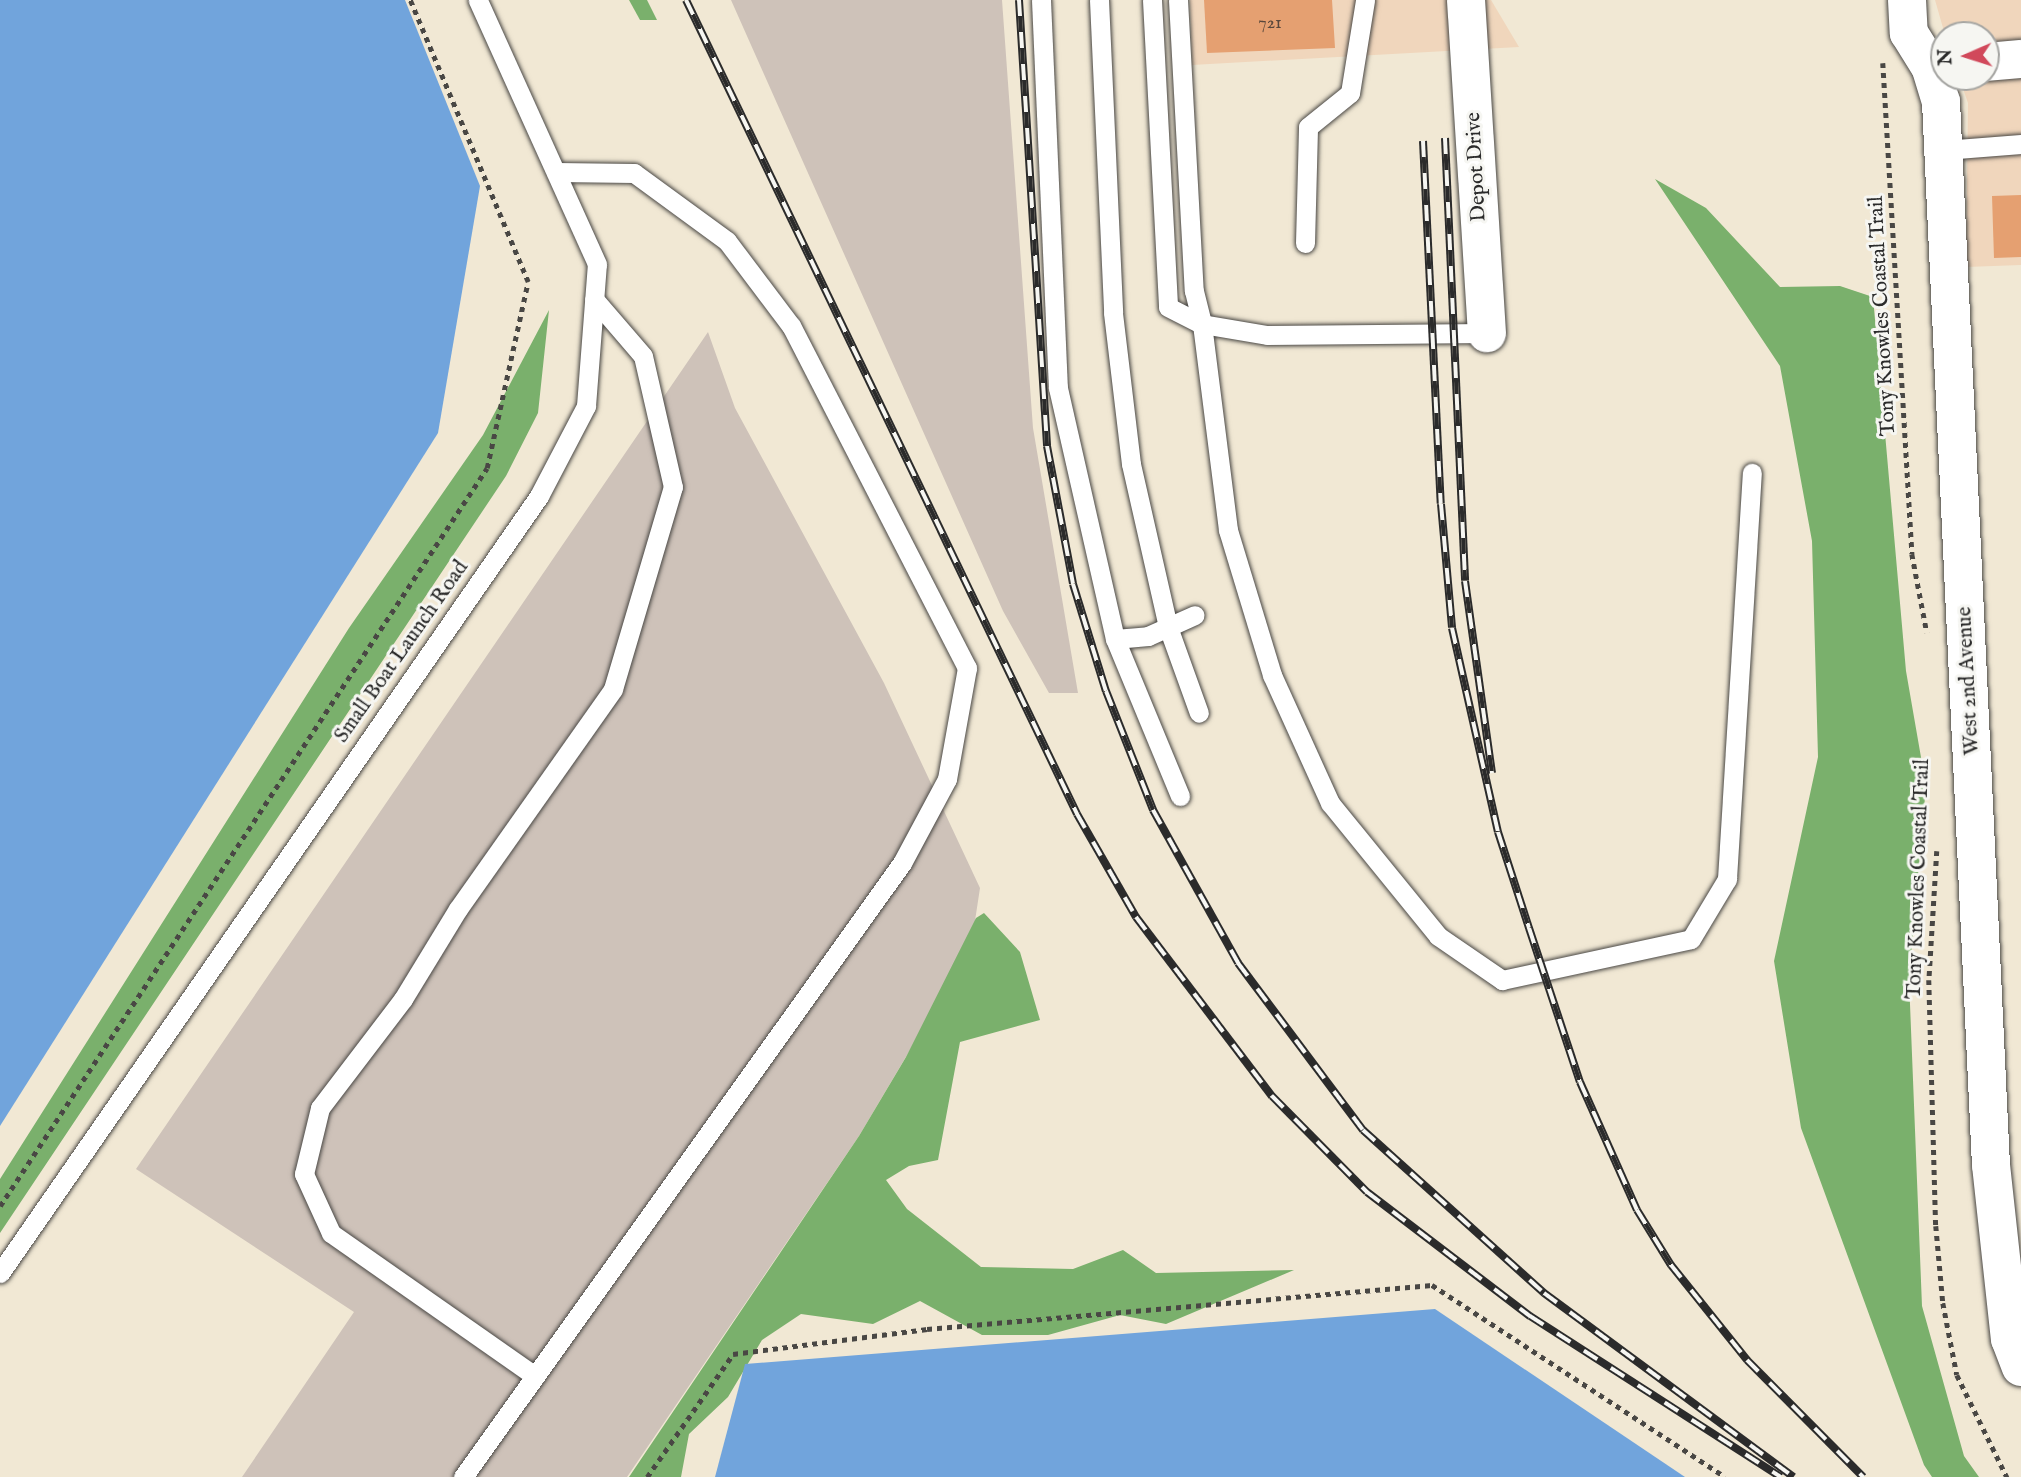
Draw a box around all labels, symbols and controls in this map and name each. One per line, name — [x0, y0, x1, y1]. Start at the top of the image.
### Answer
house number: 721 — [1258, 13, 1282, 35]
north arrow — [1930, 21, 2000, 91]
text: N — [1934, 48, 1958, 66]
street label: Depot Drive — [1462, 111, 1492, 223]
street label: Tony Knowles Coastal Trail — [1864, 195, 1902, 437]
street label: Small Boat Launch Road — [330, 556, 474, 748]
street label: West 2nd Avenue — [1953, 606, 1985, 756]
street label: Tony Knowles Coastal Trail — [1902, 758, 1936, 1000]

